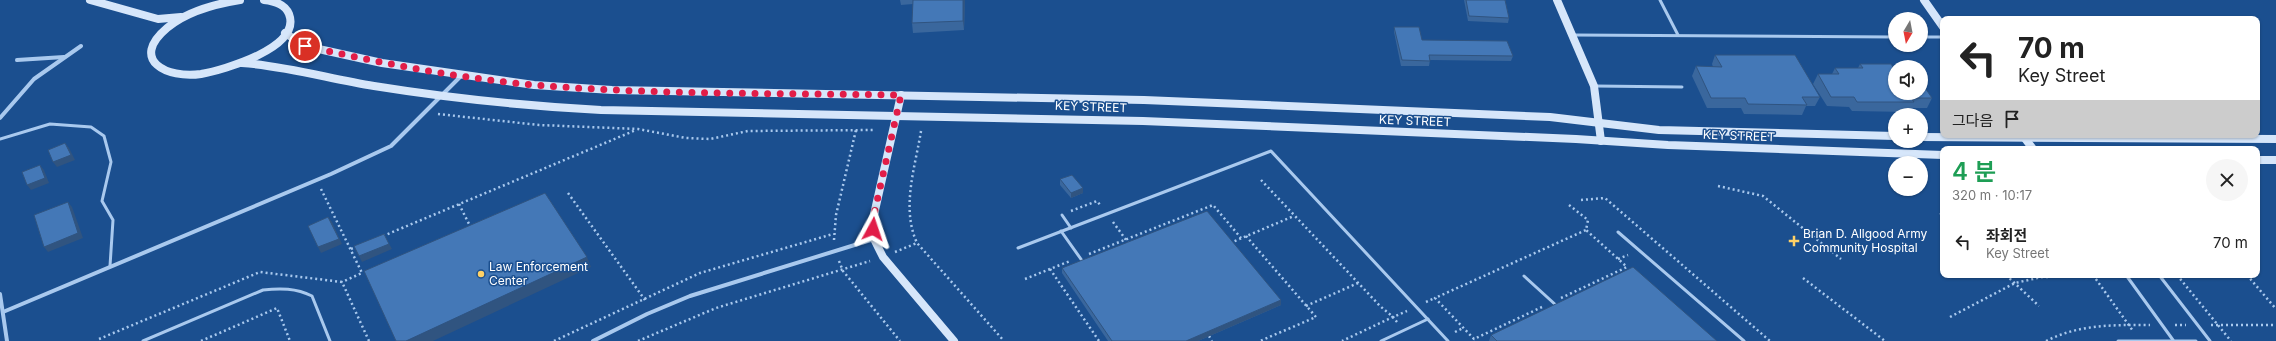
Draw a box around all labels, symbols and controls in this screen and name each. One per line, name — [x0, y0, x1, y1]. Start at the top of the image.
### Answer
north arrow — [1888, 12, 1928, 52]
map controls — [1888, 12, 1928, 196]
pin — [288, 29, 322, 63]
text: 70 m — [2018, 31, 2085, 65]
icon: left — [1952, 32, 2004, 84]
icon: arrive — [294, 35, 316, 57]
button: sound — [1888, 60, 1928, 100]
text: Key Street — [2018, 65, 2106, 86]
street label: KEY STREET — [1055, 98, 1128, 115]
button: + — [1888, 108, 1928, 148]
icon: arrive — [2001, 108, 2023, 130]
text: 그다음 — [1952, 111, 1993, 130]
street label: KEY STREET — [1379, 112, 1452, 129]
street label: KEY STREET — [1703, 127, 1776, 144]
button: − — [1888, 156, 1928, 196]
text: 4 분 — [1952, 157, 1996, 186]
button: close — [2206, 159, 2248, 201]
text: 320 m · 10:17 — [1952, 187, 2032, 203]
position arrow — [852, 208, 894, 250]
place label: Brian D. Allgood Army Community Hospital — [1803, 226, 1928, 255]
text: 좌회전 — [1986, 226, 2027, 245]
icon: left — [1952, 231, 1974, 253]
text: 70 m — [2213, 233, 2248, 252]
marker: Brian D. Allgood Army Community Hospital — [1788, 235, 1800, 247]
text: Key Street — [1986, 245, 2049, 261]
place label: Law Enforcement Center — [489, 259, 588, 288]
marker: Law Enforcement Center — [476, 269, 486, 279]

